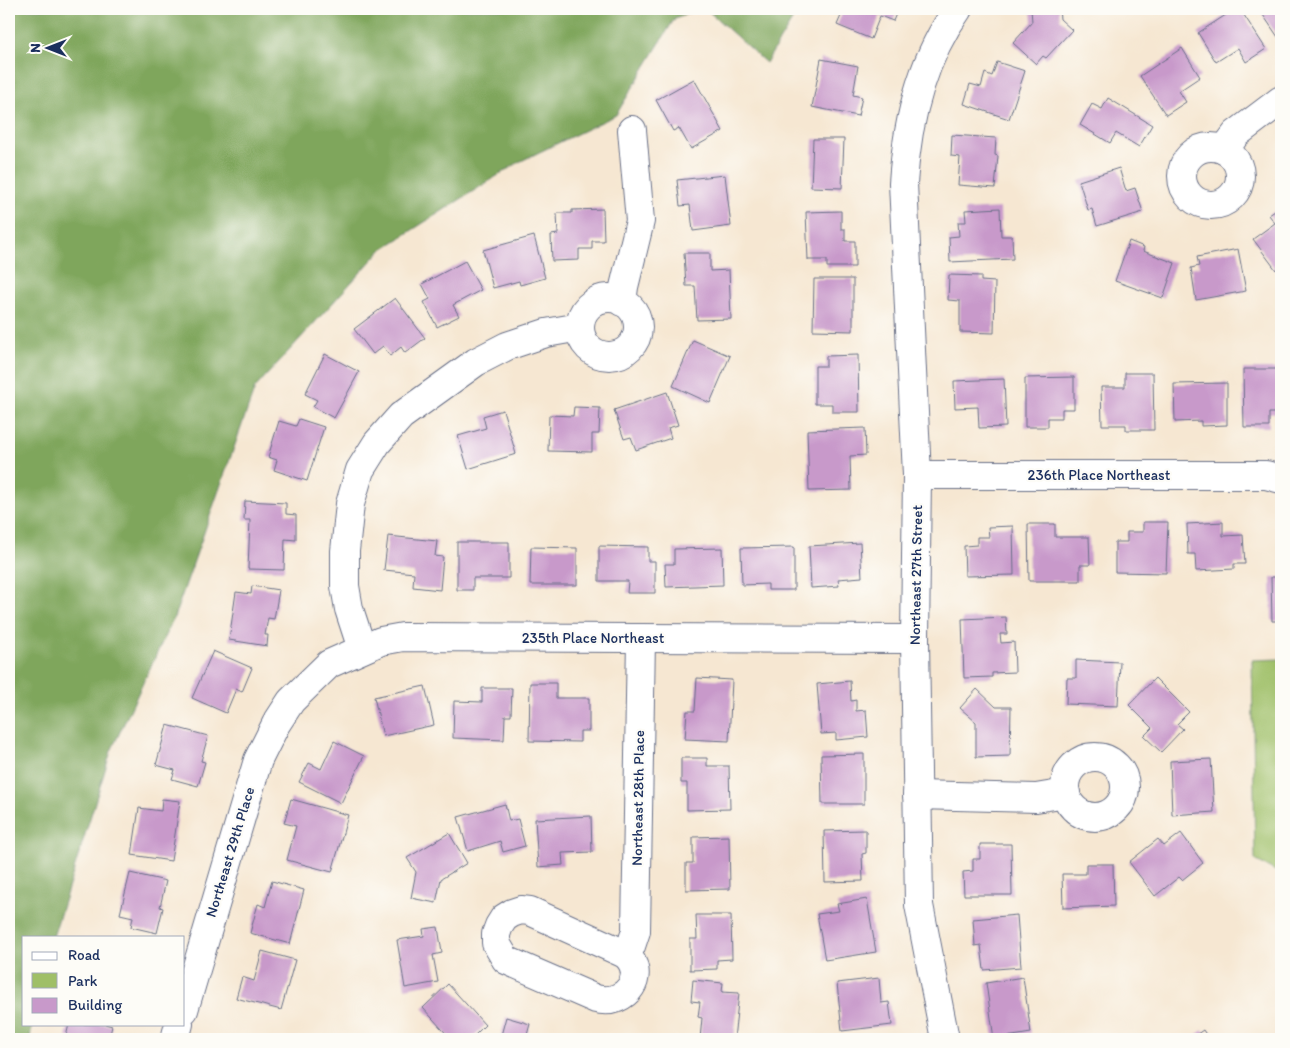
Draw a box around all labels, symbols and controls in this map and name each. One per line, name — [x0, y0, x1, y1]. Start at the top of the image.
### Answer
north arrow — [22, 22, 72, 72]
text: N — [27, 43, 44, 53]
street label: 236th Place Northeast — [1028, 466, 1171, 484]
street label: Northeast 27th Street — [906, 504, 926, 645]
street label: 235th Place Northeast — [522, 629, 665, 647]
street label: Northeast 28th Place — [628, 730, 648, 866]
street label: Northeast 29th Place — [202, 785, 258, 919]
legend — [22, 936, 185, 1026]
text: Road — [68, 946, 101, 964]
text: Park — [68, 972, 98, 990]
text: Building — [68, 996, 122, 1014]

